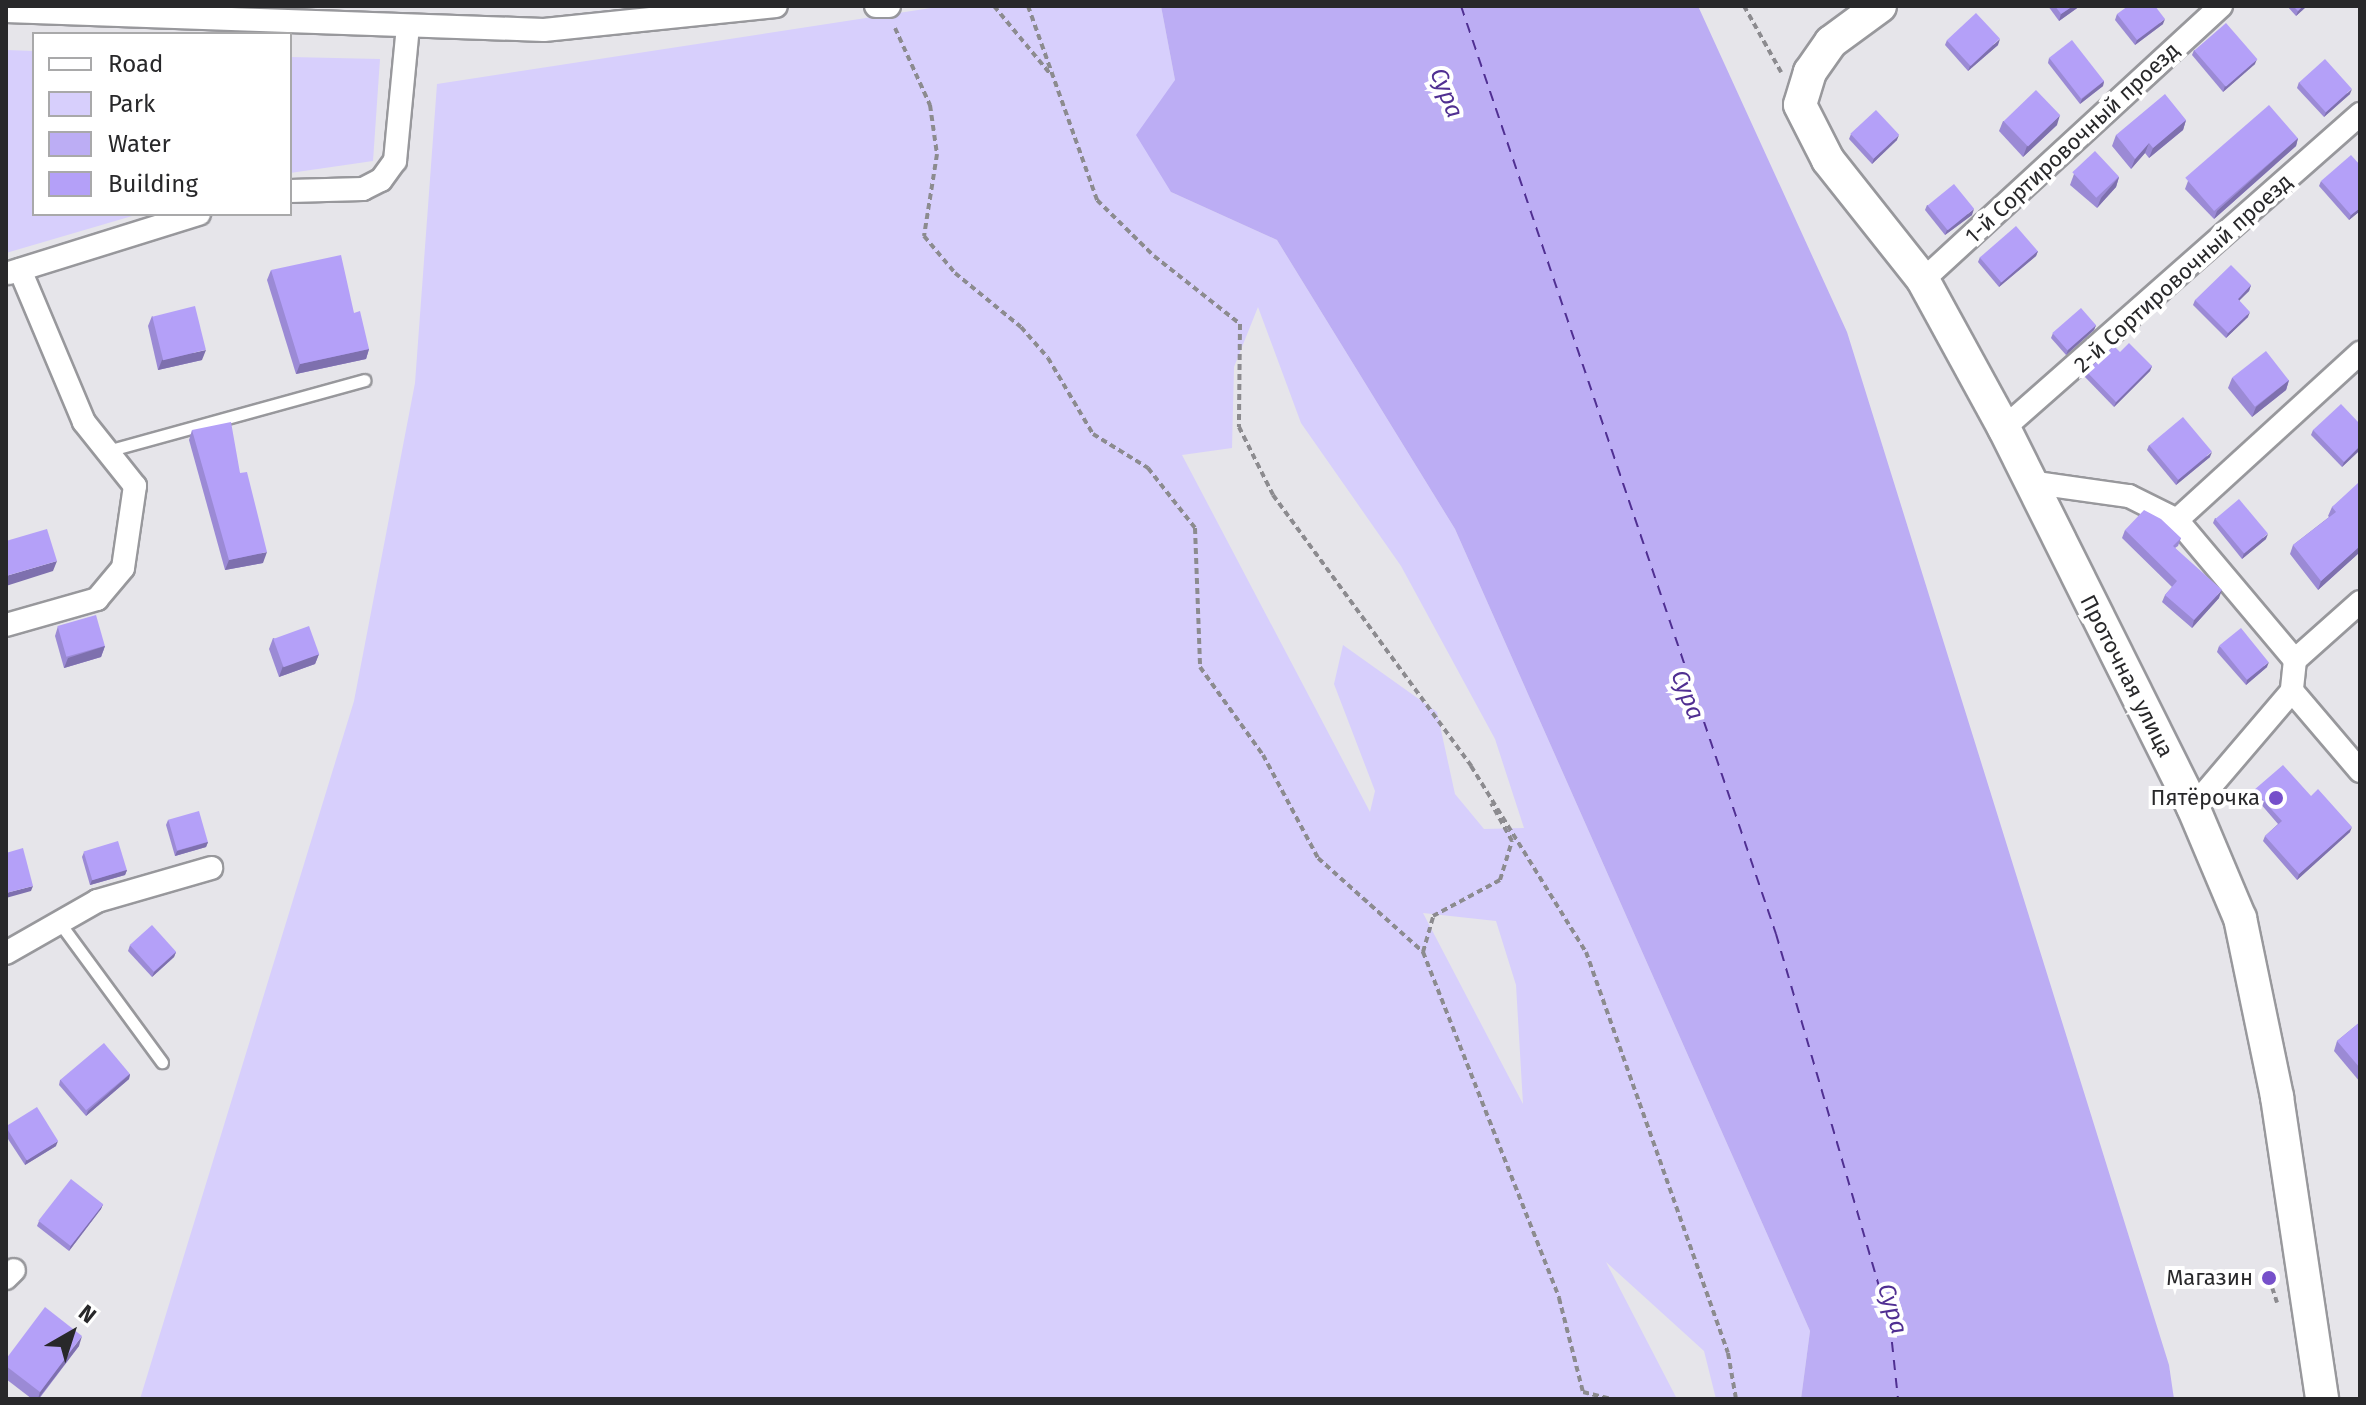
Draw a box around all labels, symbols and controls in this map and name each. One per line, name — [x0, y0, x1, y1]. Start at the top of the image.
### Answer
legend — [32, 32, 292, 216]
street label: 1-й Сортировочный проезд — [1960, 37, 2184, 249]
text: Road — [108, 50, 163, 78]
water label: Сура — [1423, 64, 1469, 122]
text: Park — [108, 90, 155, 118]
text: Water — [108, 130, 171, 158]
street label: 2-й Сортировочный проезд — [2069, 168, 2297, 378]
text: Building — [108, 170, 198, 198]
street label: Проточная улица — [2075, 590, 2179, 762]
water label: Сура — [1664, 666, 1710, 724]
place label: Пятёрочка — [2151, 785, 2260, 811]
marker: Пятёрочка — [2267, 789, 2285, 807]
place label: Магазин — [2166, 1265, 2253, 1291]
marker: Магазин — [2260, 1269, 2278, 1287]
water label: Сура — [1871, 1280, 1913, 1338]
north arrow — [32, 1293, 112, 1373]
text: N — [73, 1299, 102, 1329]

